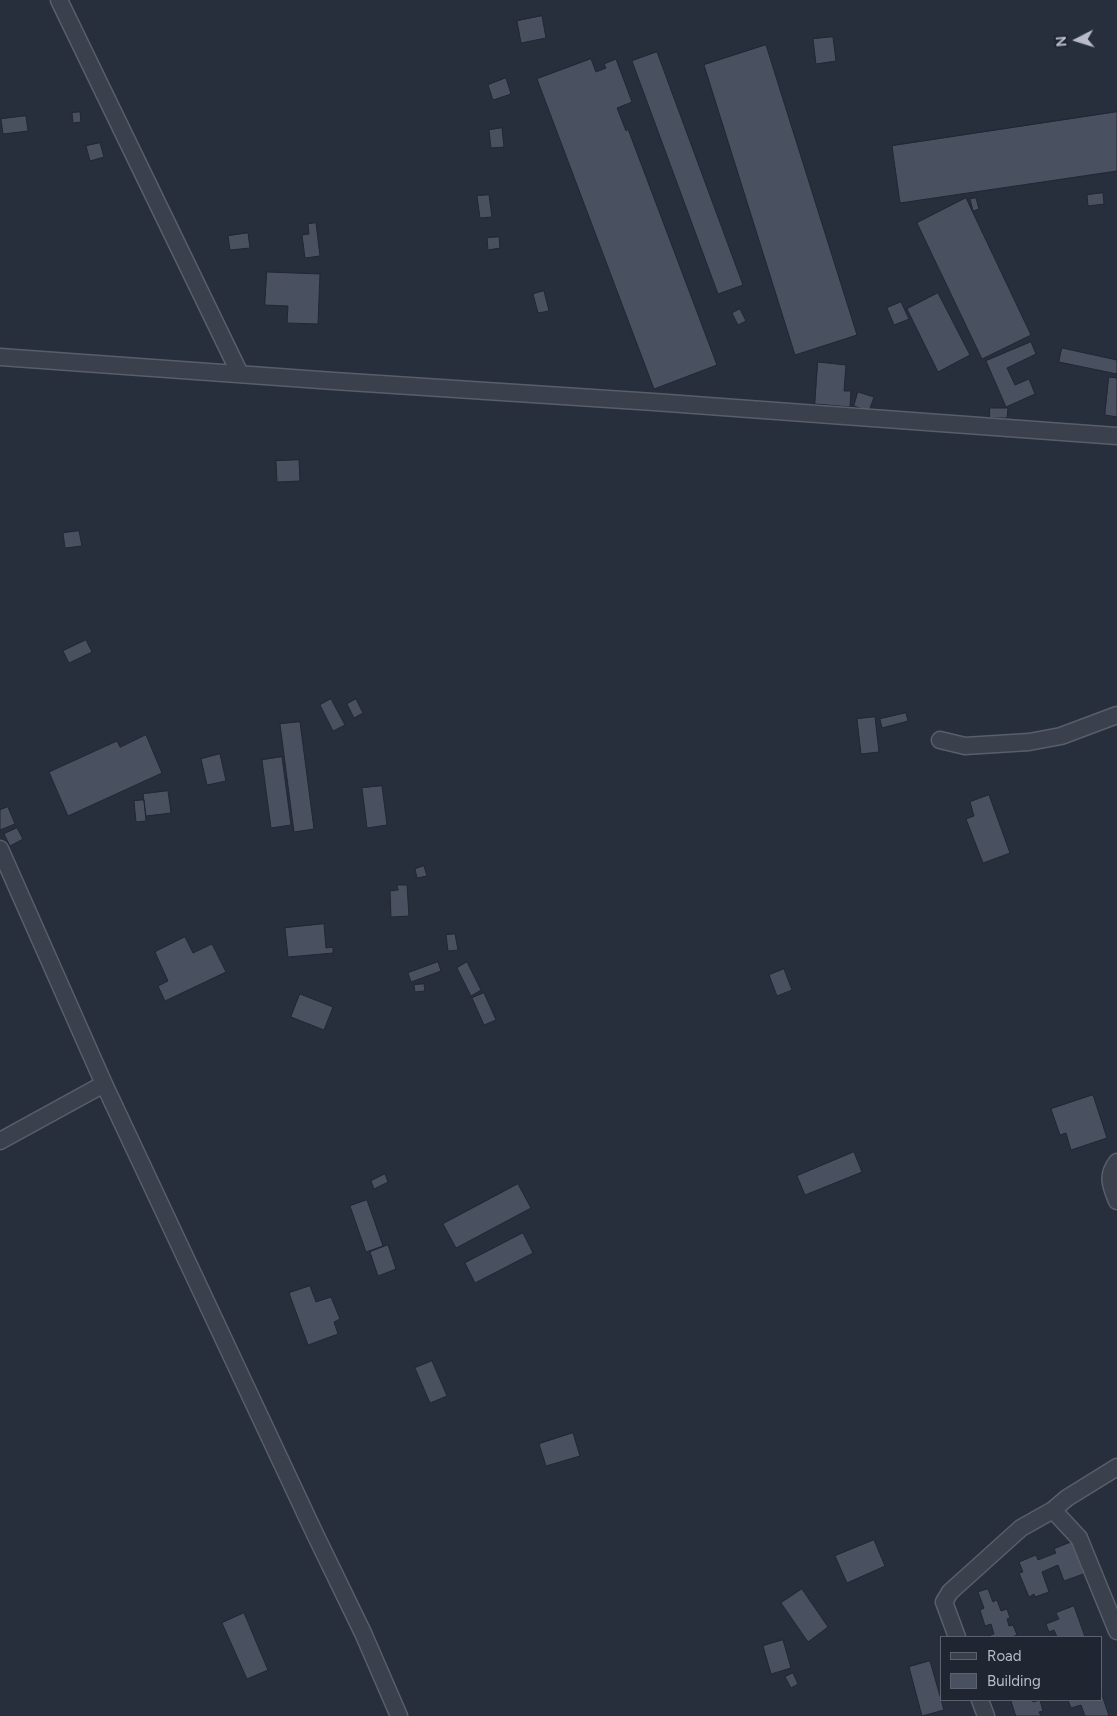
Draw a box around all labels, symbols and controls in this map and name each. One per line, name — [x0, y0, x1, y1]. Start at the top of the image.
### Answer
north arrow — [1052, 15, 1102, 65]
text: N — [1053, 35, 1070, 47]
legend — [940, 1636, 1102, 1701]
text: Road — [987, 1647, 1022, 1665]
text: Building — [987, 1672, 1041, 1690]

